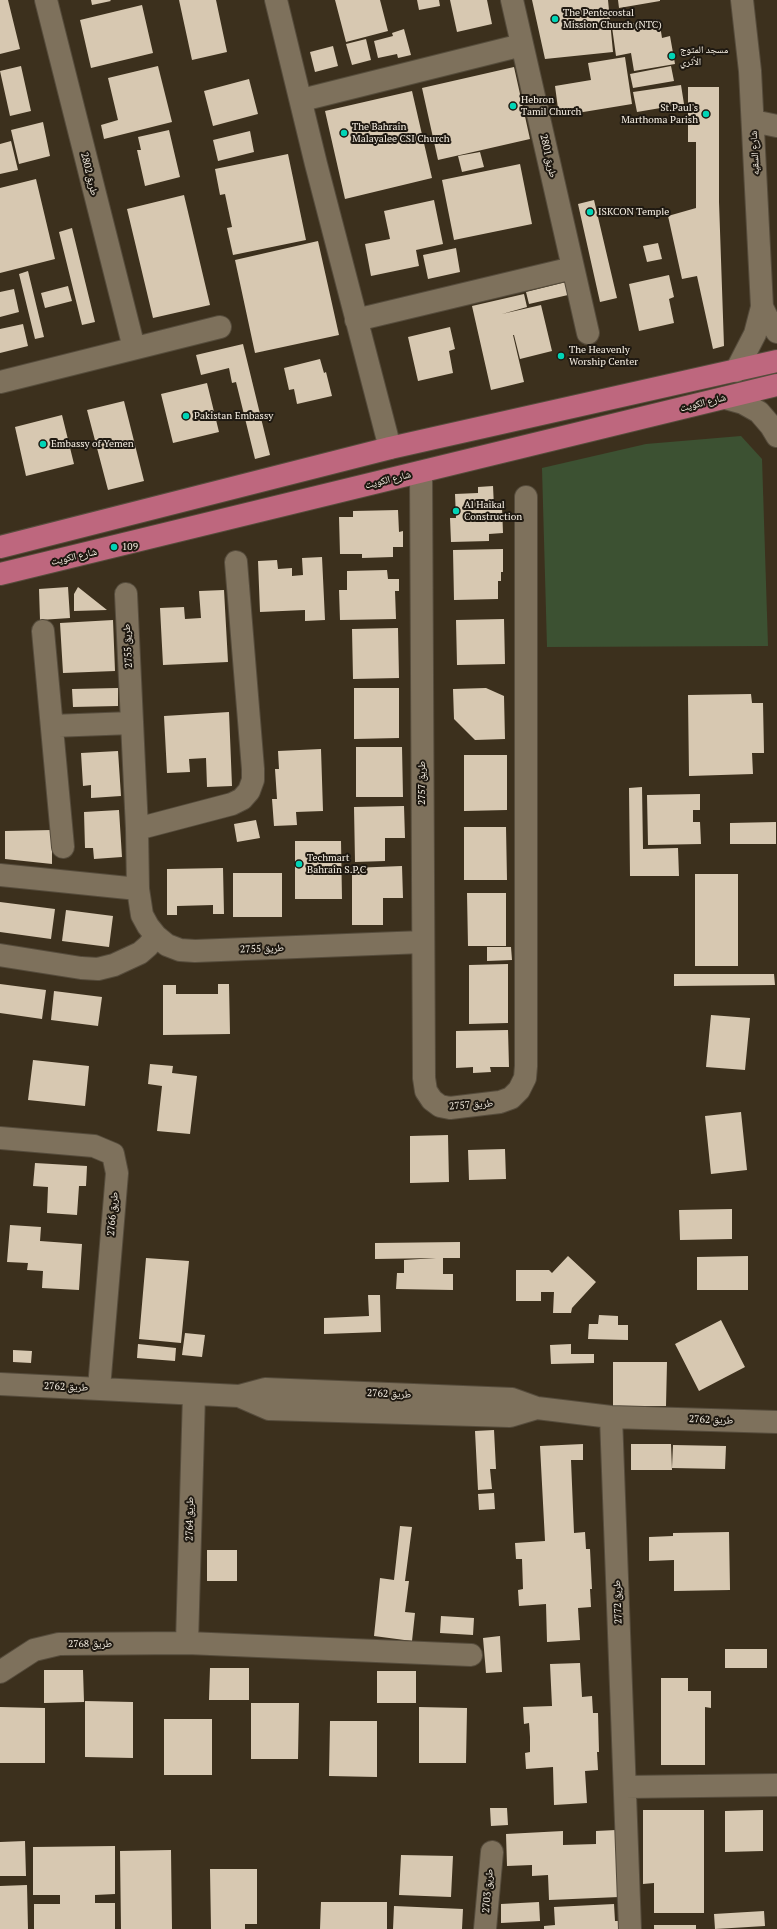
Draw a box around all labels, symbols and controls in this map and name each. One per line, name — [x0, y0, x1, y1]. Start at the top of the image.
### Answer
place label: The Pentecostal Mission Church (NTC) — [563, 7, 662, 30]
marker: The Pentecostal Mission Church (NTC) — [550, 14, 560, 24]
place label: مسجد المتوج الأثري — [680, 44, 728, 68]
marker: مسجد المتوج الأثري — [667, 51, 677, 61]
place label: Hebron Tamil Church — [521, 94, 581, 118]
marker: Hebron Tamil Church — [508, 101, 518, 111]
place label: St.Paul's Marthoma Parish — [621, 102, 698, 126]
marker: St.Paul's Marthoma Parish — [701, 109, 711, 119]
place label: The Bahrain Malayalee CSI Church — [352, 121, 450, 144]
marker: The Bahrain Malayalee CSI Church — [339, 128, 349, 138]
street label: شارع السقيه — [748, 130, 762, 176]
street label: طريق 2801 — [537, 133, 559, 179]
street label: طريق 2802 — [78, 151, 100, 197]
place label: ISKCON Temple — [598, 206, 669, 218]
marker: ISKCON Temple — [585, 207, 595, 217]
place label: The Heavenly Worship Center — [569, 344, 638, 368]
marker: The Heavenly Worship Center — [556, 351, 566, 361]
street label: شارع الكويت — [679, 392, 727, 414]
place label: Pakistan Embassy — [194, 410, 273, 422]
marker: Pakistan Embassy — [181, 411, 191, 421]
place label: Embassy of Yemen — [51, 438, 134, 450]
marker: Embassy of Yemen — [38, 439, 48, 449]
street label: شارع الكويت — [364, 469, 412, 491]
place label: Al Haikal Construction — [464, 499, 522, 522]
marker: Al Haikal Construction — [451, 506, 461, 516]
place label: 109 — [122, 541, 138, 553]
marker: 109 — [109, 542, 119, 552]
street label: شارع الكويت — [50, 546, 98, 568]
street label: طريق 2755 — [121, 624, 135, 668]
street label: طريق 2757 — [416, 761, 428, 805]
place label: Techmart Bahrain S.P.C — [307, 852, 366, 876]
marker: Techmart Bahrain S.P.C — [294, 859, 304, 869]
street label: طريق 2755 — [240, 942, 284, 956]
street label: طريق 2757 — [449, 1097, 493, 1113]
street label: طريق 2766 — [105, 1191, 121, 1237]
street label: طريق 2762 — [44, 1380, 88, 1394]
street label: طريق 2762 — [367, 1387, 411, 1401]
street label: طريق 2762 — [689, 1413, 733, 1427]
street label: طريق 2764 — [184, 1497, 196, 1541]
street label: طريق 2772 — [611, 1580, 625, 1624]
street label: طريق 2768 — [68, 1638, 112, 1650]
street label: طريق 2703 — [480, 1868, 496, 1914]

